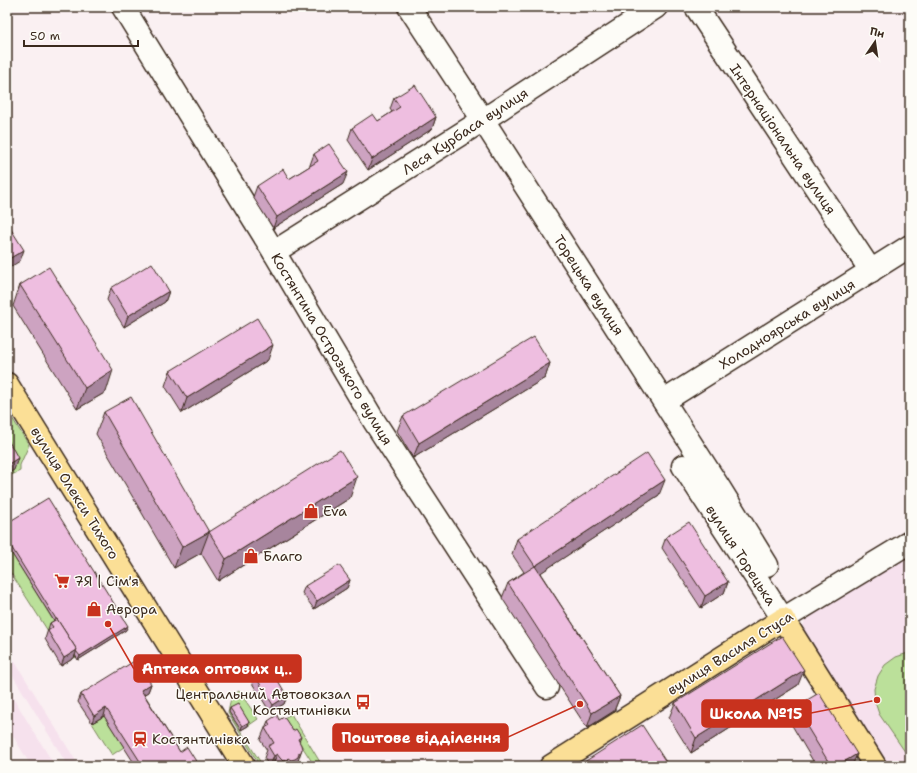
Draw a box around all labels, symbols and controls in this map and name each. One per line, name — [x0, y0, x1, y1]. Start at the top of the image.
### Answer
scale bar — [24, 22, 138, 48]
north arrow — [855, 22, 895, 62]
text: Пн — [868, 24, 886, 42]
text: 50 m — [30, 28, 60, 44]
street label: Інтернаціональна вулиця — [726, 60, 840, 218]
street label: Леся Курбаса вулиця — [399, 84, 531, 178]
street label: Торецька вулиця — [550, 231, 628, 339]
street label: Костянтина Острозького вулиця — [267, 250, 397, 448]
street label: Холодноярська вулиця — [716, 275, 858, 373]
street label: вулиця Олекси Тихого — [27, 423, 123, 563]
street label: вулиця Торецька — [702, 501, 780, 609]
shop icon: Eva — [302, 502, 320, 520]
place label: Eva — [323, 502, 347, 520]
shop icon: Благо — [242, 547, 260, 565]
place label: Благо — [263, 547, 302, 565]
supermarket icon: 7Я | Сім'я — [53, 572, 71, 590]
place label: 7Я | Сім'я — [74, 572, 139, 590]
shop icon: Аврора — [85, 600, 103, 618]
place label: Аврора — [106, 600, 157, 618]
street label: вулиця Василя Стуса — [664, 607, 796, 699]
callout: Аптека оптових ц‥ — [134, 655, 301, 682]
text: Аптека оптових ц‥ — [142, 659, 292, 679]
place label: Центральний Автовокзал Костянтинівки — [175, 685, 351, 719]
bus stop icon: Центральний Автовокзал Костянтинівки — [354, 693, 372, 711]
callout: Школа №15 — [702, 700, 811, 727]
text: Школа №15 — [710, 704, 802, 724]
callout: Поштове відділення — [333, 724, 508, 751]
text: Поштове відділення — [341, 728, 501, 748]
station icon: Костянтинівка — [131, 730, 149, 748]
place label: Костянтинівка — [152, 730, 250, 748]

